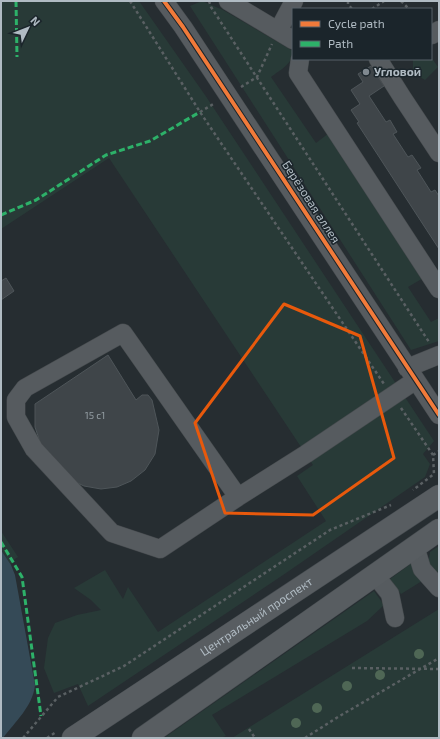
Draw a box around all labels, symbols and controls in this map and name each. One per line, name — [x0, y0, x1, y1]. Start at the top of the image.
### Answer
north arrow — [8, 8, 48, 48]
legend — [292, 8, 432, 60]
text: N — [28, 13, 43, 28]
text: Cycle path — [328, 16, 385, 30]
text: Path — [328, 36, 353, 50]
place label: Угловой — [374, 64, 421, 78]
marker: Угловой — [361, 67, 371, 77]
street label: Берёзовая аллея — [280, 158, 344, 245]
house number: 15 с1 — [85, 409, 105, 421]
street label: Центральный проспект — [197, 574, 315, 658]

